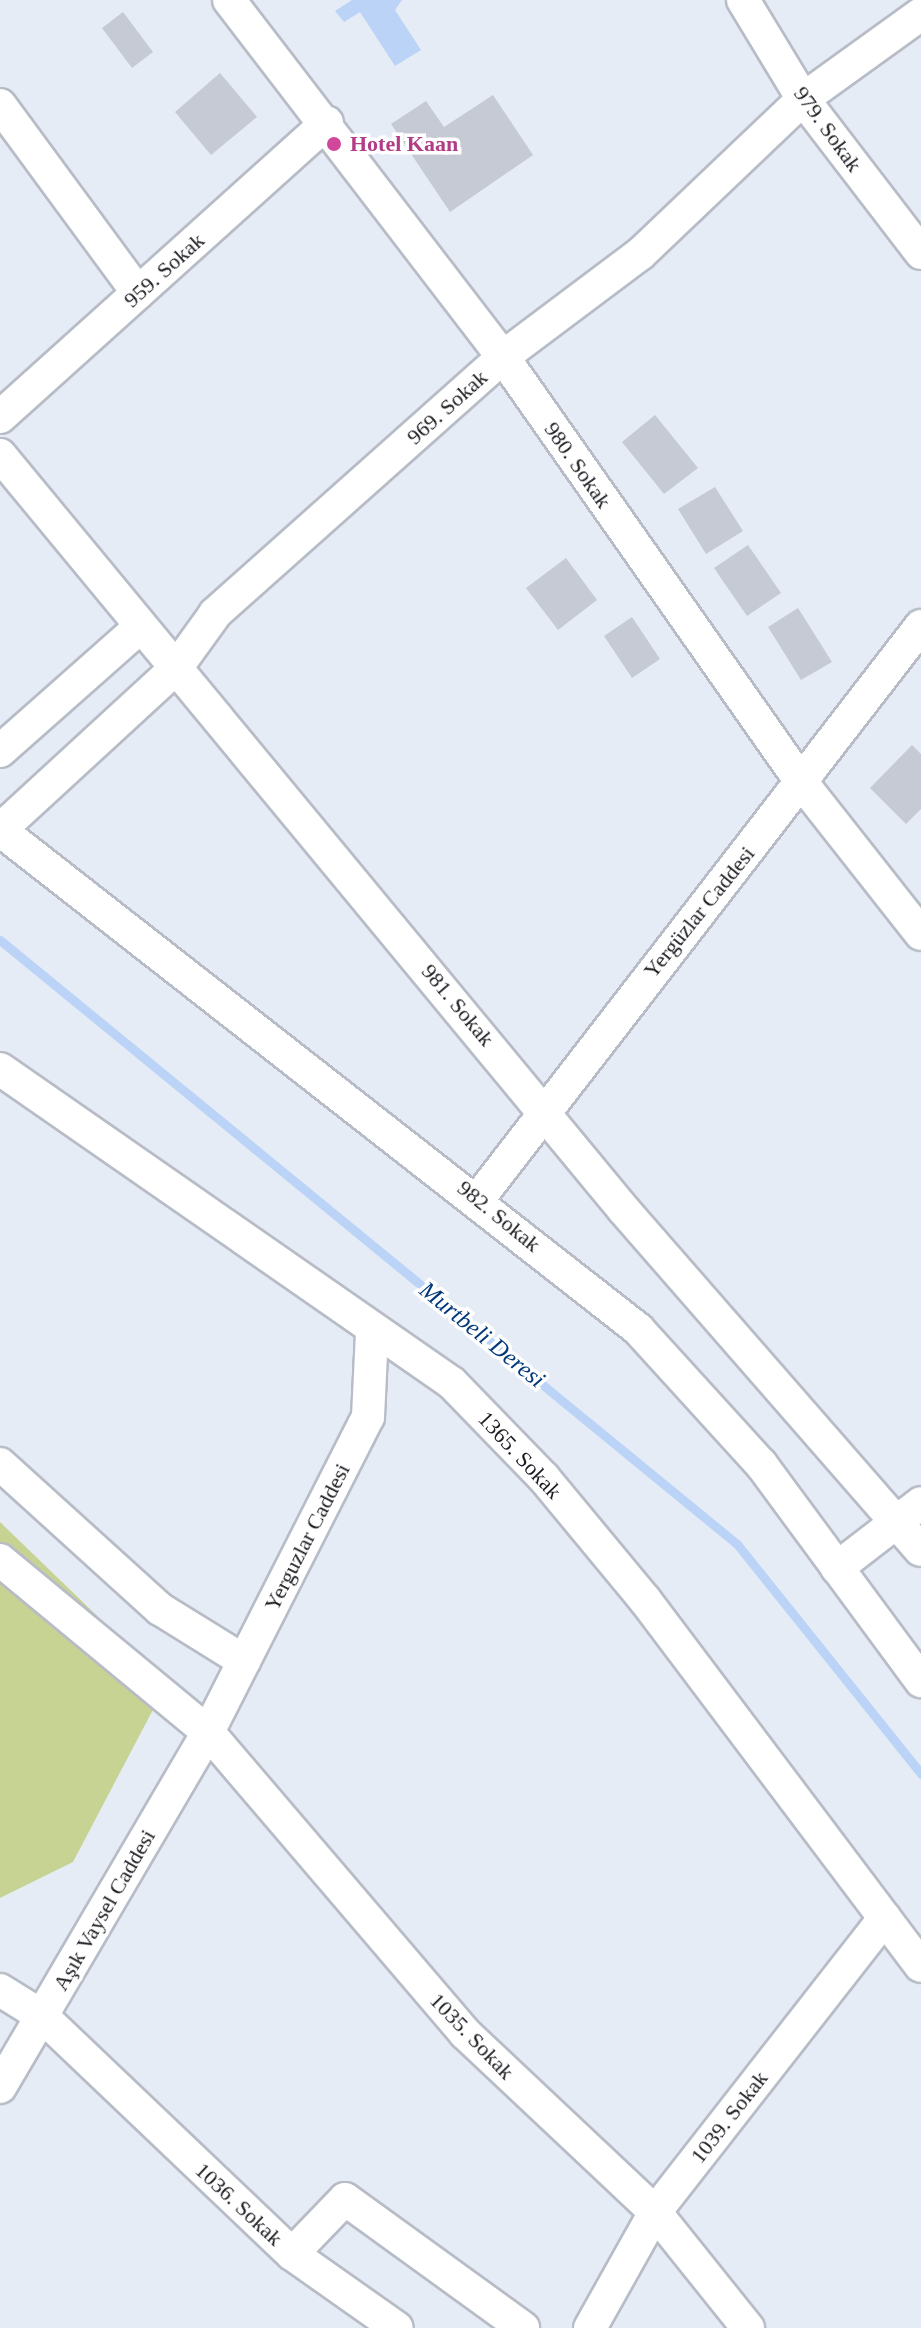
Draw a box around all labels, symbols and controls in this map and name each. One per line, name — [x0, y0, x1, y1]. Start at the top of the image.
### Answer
street label: 979. Sokak — [788, 81, 868, 177]
place label: Hotel Kaan — [350, 131, 458, 157]
marker: Hotel Kaan — [325, 135, 343, 153]
street label: 959. Sokak — [118, 227, 210, 313]
street label: 969. Sokak — [401, 364, 493, 450]
street label: 980. Sokak — [539, 417, 617, 513]
street label: Yergüzlar Caddesi — [638, 841, 760, 983]
street label: 981. Sokak — [416, 959, 500, 1051]
street label: 982. Sokak — [452, 1175, 546, 1257]
water label: Murtbeli Deresi — [413, 1276, 551, 1394]
street label: 1365. Sokak — [473, 1406, 567, 1504]
street label: Yerguzlar Caddesi — [259, 1459, 355, 1615]
street label: Aşık Vaysel Caddesi — [47, 1825, 161, 1995]
street label: 1035. Sokak — [424, 1987, 520, 2085]
street label: 1039. Sokak — [685, 2066, 773, 2168]
street label: 1036. Sokak — [190, 2157, 288, 2251]

